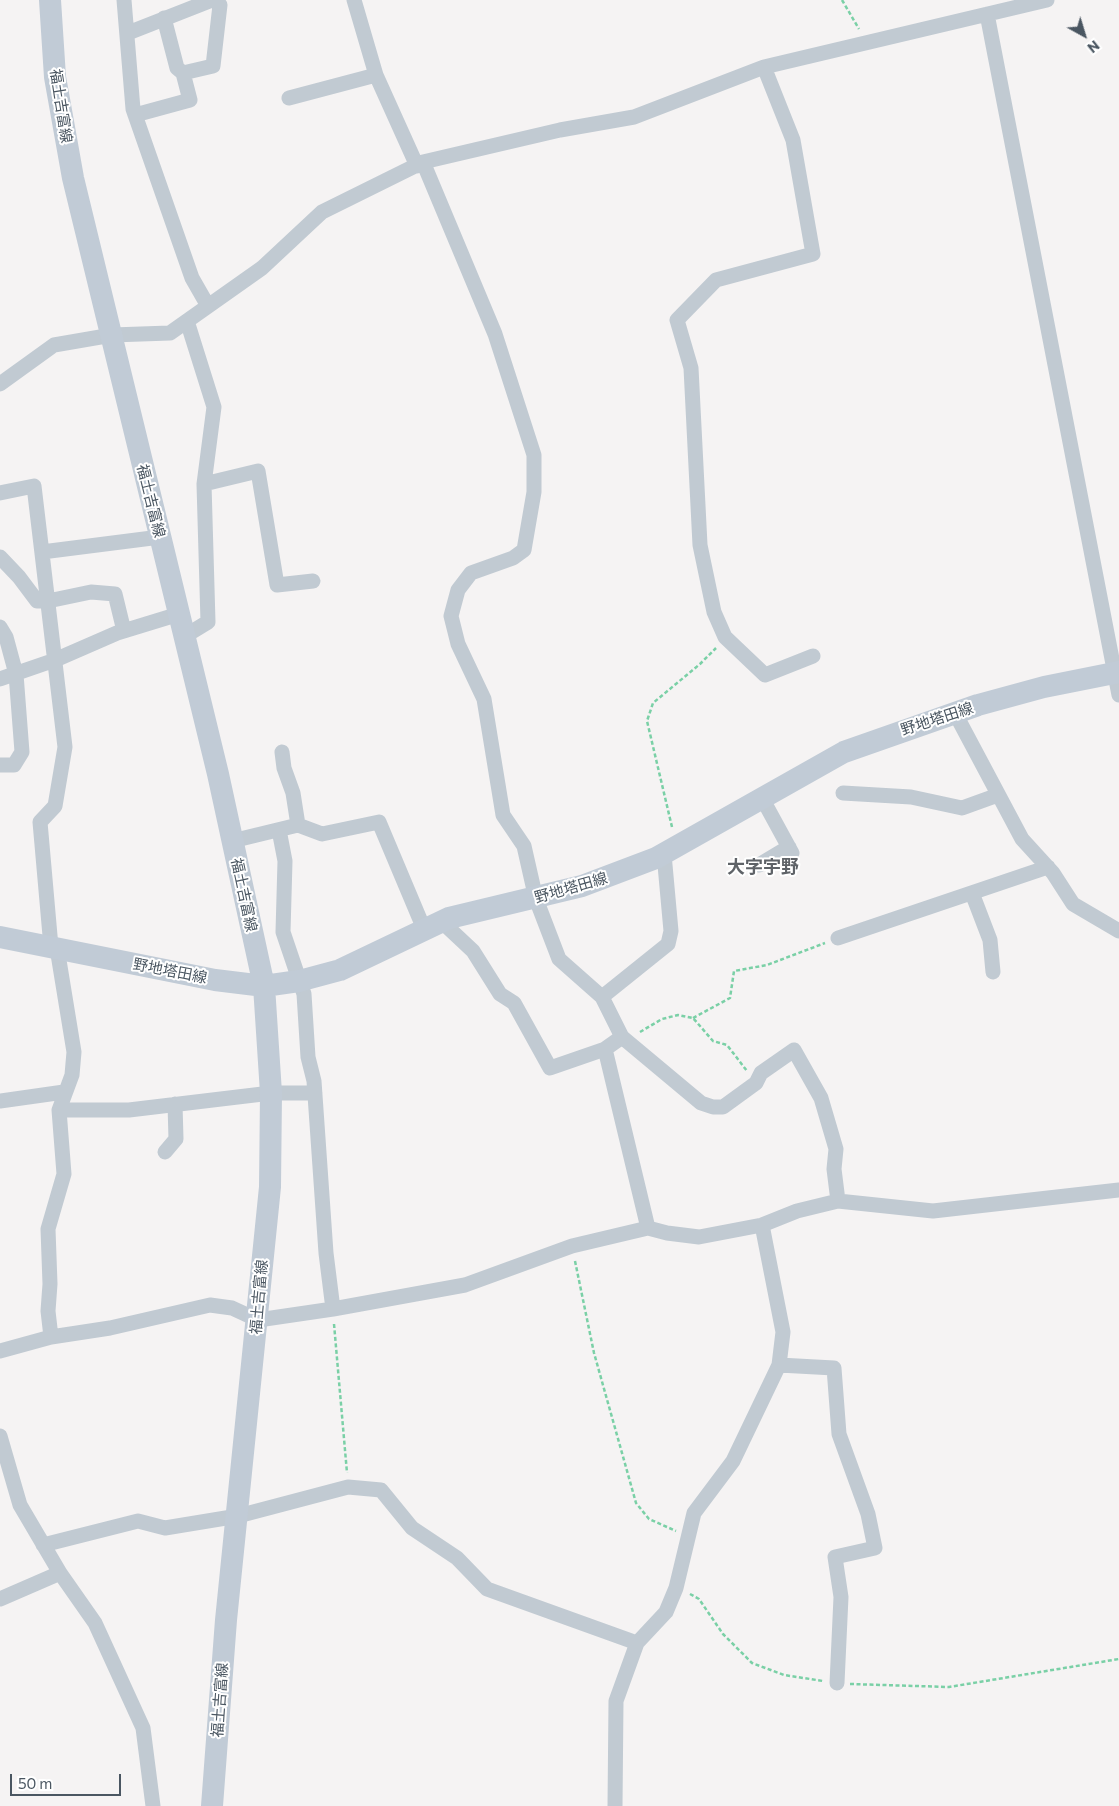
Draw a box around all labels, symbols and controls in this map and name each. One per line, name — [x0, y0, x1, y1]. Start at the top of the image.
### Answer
north arrow — [1059, 10, 1109, 60]
text: N — [1084, 37, 1103, 57]
street label: 福土吉富線 — [46, 68, 76, 144]
street label: 福土吉富線 — [133, 462, 169, 540]
street label: 野地塔田線 — [899, 699, 975, 739]
street label: 福土吉富線 — [227, 856, 261, 934]
district label: 大字宇野 — [727, 856, 799, 878]
street label: 野地塔田線 — [532, 869, 610, 907]
street label: 野地塔田線 — [131, 955, 209, 987]
street label: 福土吉富線 — [247, 1259, 271, 1335]
street label: 福土吉富線 — [208, 1662, 232, 1738]
scale bar — [12, 1764, 124, 1796]
text: 50 m — [18, 1774, 52, 1792]

